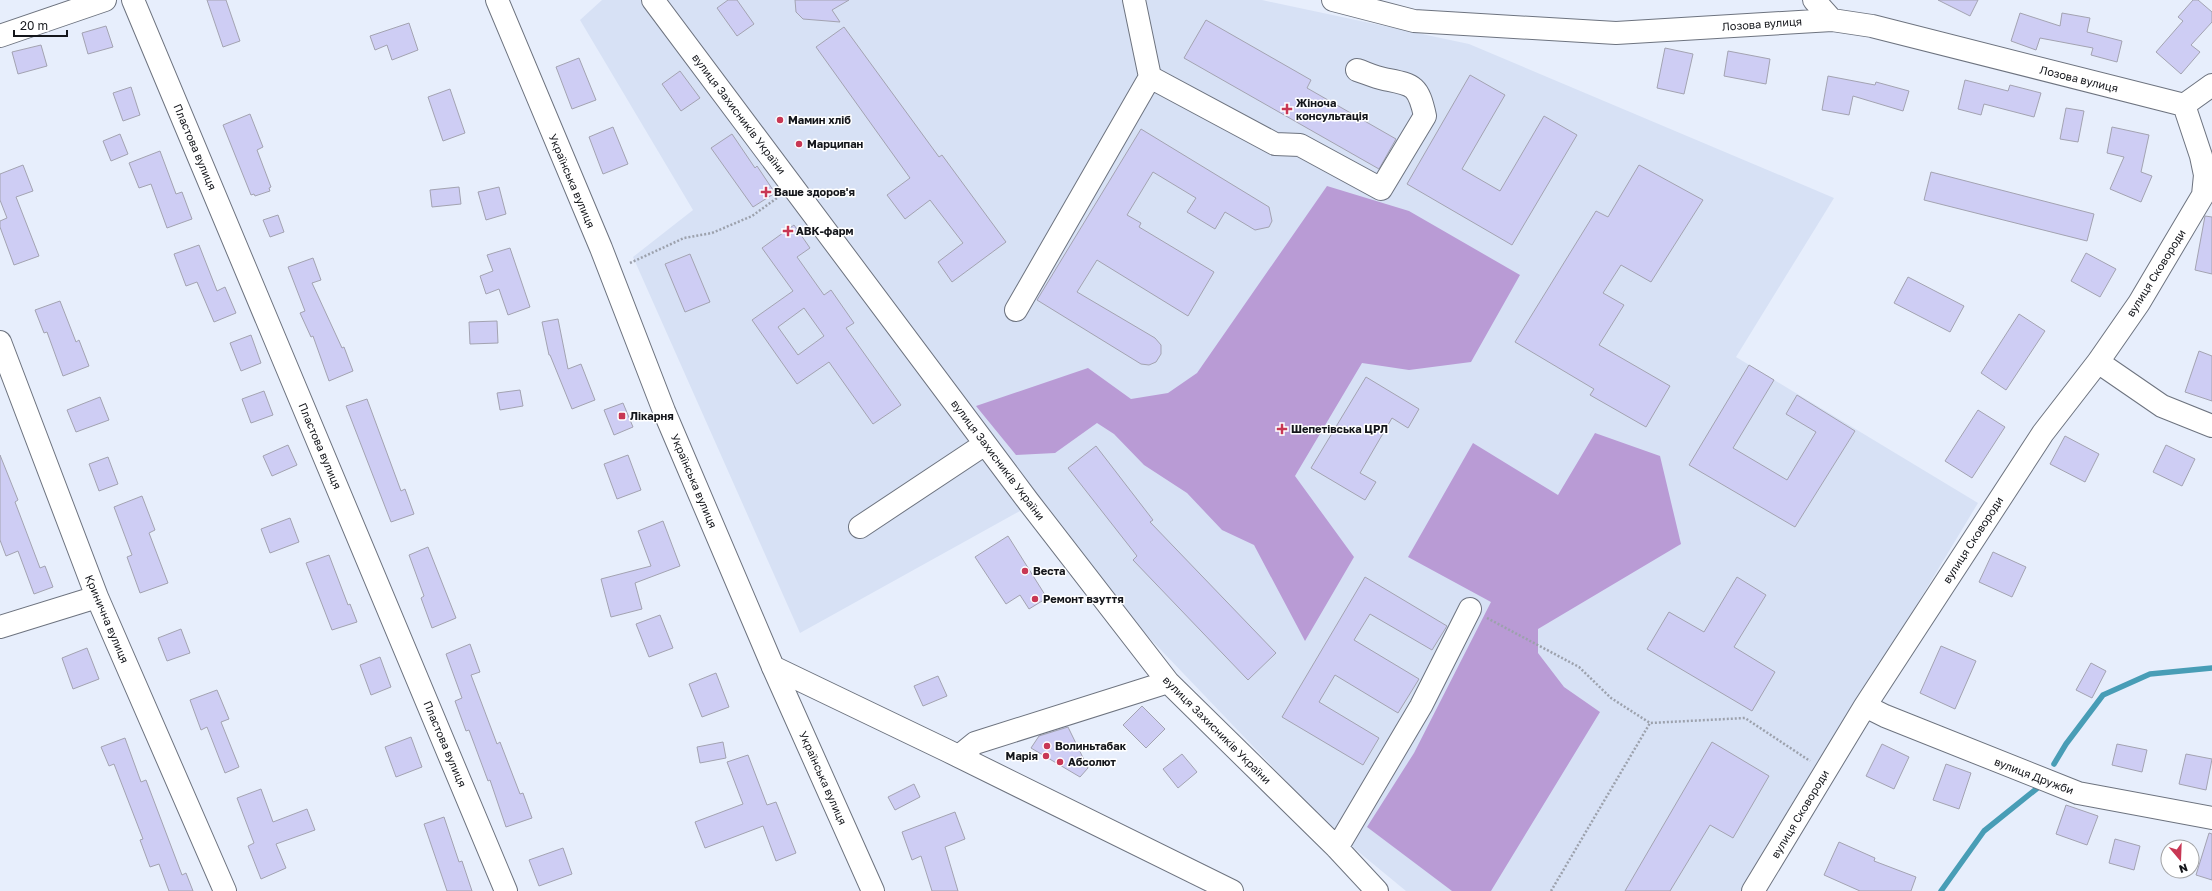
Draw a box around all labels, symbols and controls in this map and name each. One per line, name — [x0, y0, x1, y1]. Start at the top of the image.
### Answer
scale bar — [14, 12, 67, 38]
street label: Лозова вулиця — [1721, 14, 1802, 33]
text: 20 m — [20, 18, 48, 33]
street label: вулиця Захисників України — [690, 51, 789, 176]
street label: Лозова вулиця — [2039, 62, 2120, 95]
place label: Жіноча консультація — [1296, 96, 1368, 122]
street label: Пластова вулиця — [171, 102, 219, 192]
marker: Жіноча консультація — [1281, 103, 1293, 115]
place label: Мамин хліб — [788, 113, 851, 126]
marker: Мамин хліб — [775, 115, 785, 125]
street label: Українська вулиця — [547, 132, 598, 230]
place label: Марципан — [807, 137, 864, 150]
marker: Марципан — [794, 139, 804, 149]
place label: Ваше здоров'я — [774, 185, 855, 198]
marker: Ваше здоров'я — [761, 187, 771, 197]
place label: АВК-фарм — [796, 224, 853, 237]
marker: АВК-фарм — [783, 226, 793, 236]
street label: вулиця Сковороди — [2123, 227, 2188, 319]
street label: вулиця Захисників України — [949, 397, 1048, 522]
street label: Пластова вулиця — [296, 401, 344, 491]
place label: Лікарня — [630, 409, 674, 422]
marker: Лікарня — [617, 411, 627, 421]
place label: Шепетівська ЦРЛ — [1291, 422, 1388, 435]
marker: Шепетівська ЦРЛ — [1276, 423, 1288, 435]
street label: Українська вулиця — [669, 432, 720, 530]
street label: вулиця Сковороди — [1940, 494, 2005, 585]
place label: Веста — [1033, 564, 1065, 577]
marker: Веста — [1020, 566, 1030, 576]
street label: Кринична вулиця — [83, 573, 132, 665]
place label: Ремонт взуття — [1043, 592, 1124, 605]
marker: Ремонт взуття — [1030, 594, 1040, 604]
street label: вулиця Захисників України — [1161, 673, 1274, 786]
street label: Пластова вулиця — [421, 699, 469, 789]
street label: Українська вулиця — [797, 729, 850, 827]
place label: Волиньтабак — [1055, 739, 1127, 752]
marker: Волиньтабак — [1042, 741, 1052, 751]
place label: Марія — [1006, 749, 1038, 762]
marker: Марія — [1041, 751, 1051, 761]
street label: вулиця Дружби — [1993, 754, 2076, 797]
place label: Абсолют — [1068, 755, 1116, 768]
marker: Абсолют — [1055, 757, 1065, 767]
street label: вулиця Сковороди — [1768, 767, 1831, 860]
north arrow — [2160, 839, 2200, 879]
text: N — [2177, 861, 2189, 876]

